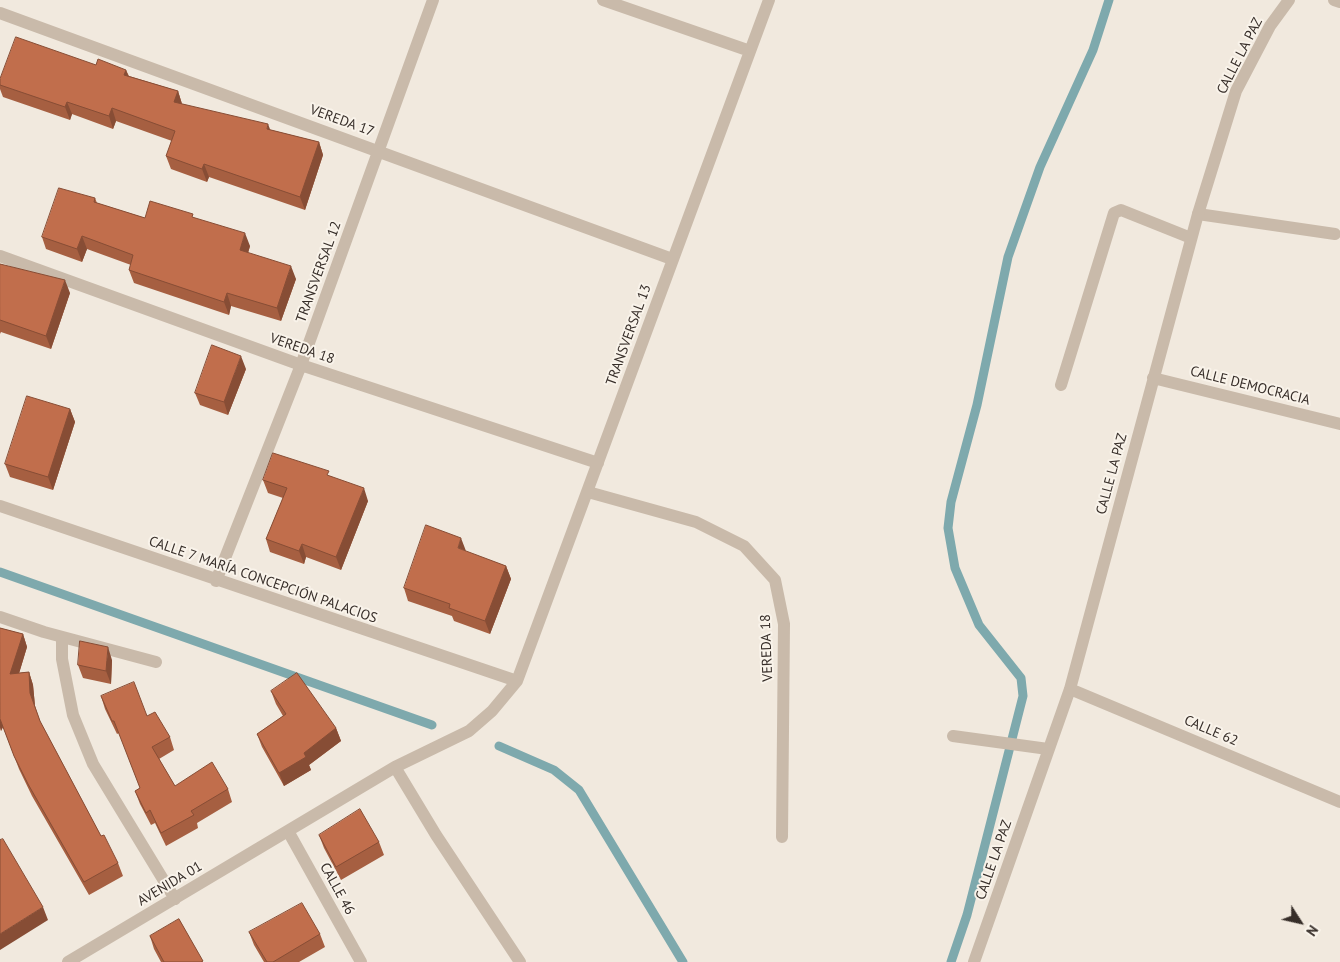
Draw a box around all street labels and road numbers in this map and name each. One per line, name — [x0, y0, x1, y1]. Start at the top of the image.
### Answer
street label: CALLE LA PAZ — [1214, 15, 1266, 97]
street label: VEREDA 17 — [308, 102, 376, 140]
street label: TRANSVERSAL 12 — [293, 219, 345, 325]
street label: TRANSVERSAL 13 — [603, 282, 655, 388]
street label: VEREDA 18 — [267, 330, 337, 368]
street label: CALLE DEMOCRACIA — [1188, 363, 1312, 409]
street label: CALLE LA PAZ — [1093, 432, 1131, 516]
street label: CALLE 7 MARÍA CONCEPCIÓN PALACIOS — [147, 533, 379, 627]
street label: VEREDA 18 — [757, 614, 777, 682]
street label: CALLE 62 — [1182, 712, 1240, 750]
street label: CALLE LA PAZ — [972, 818, 1016, 902]
street label: AVENIDA 01 — [135, 858, 205, 910]
street label: CALLE 46 — [316, 860, 358, 918]

